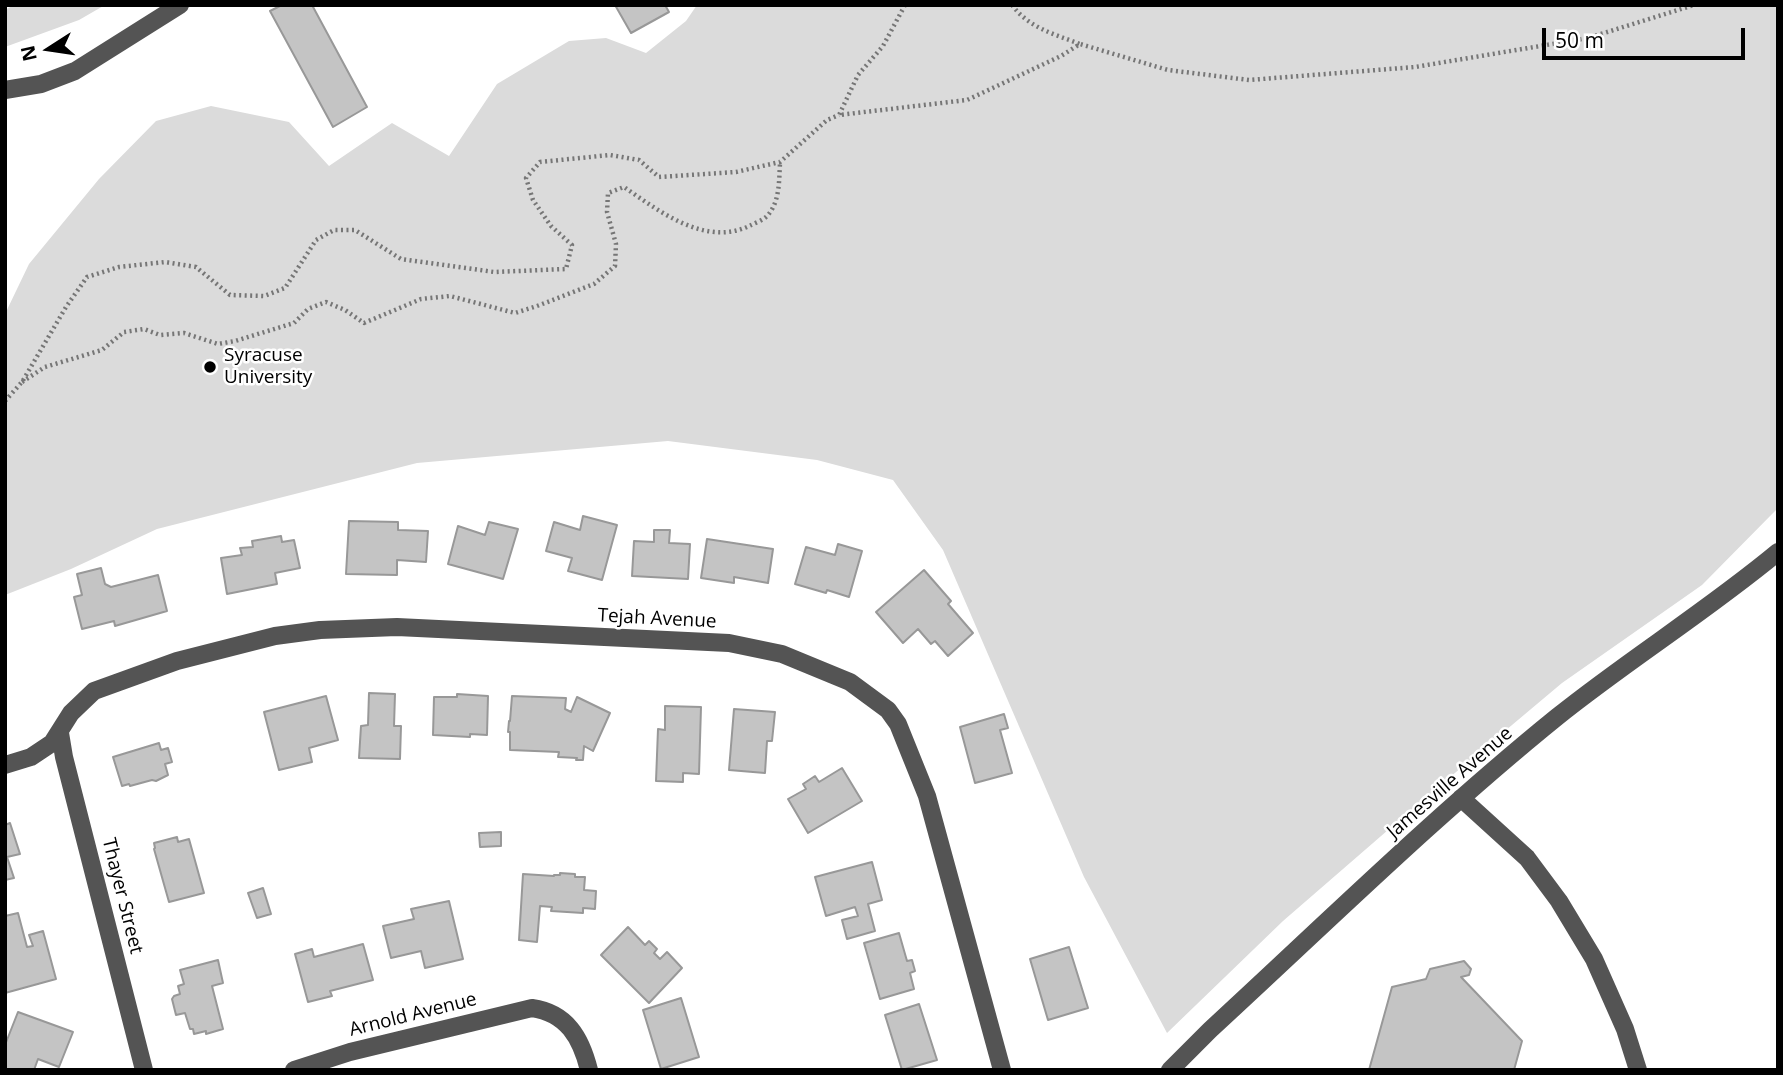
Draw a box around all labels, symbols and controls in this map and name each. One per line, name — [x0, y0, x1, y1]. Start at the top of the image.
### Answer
north arrow — [14, 14, 84, 84]
scale bar — [1545, 14, 1748, 58]
text: 50 m — [1555, 26, 1604, 54]
text: N — [14, 43, 43, 64]
place label: Syracuse University — [224, 345, 312, 389]
marker: Syracuse University — [202, 359, 218, 375]
street label: Tejah Avenue — [597, 604, 717, 634]
street label: Jamesville Avenue — [1383, 722, 1517, 844]
street label: Thayer Street — [97, 836, 147, 956]
street label: Arnold Avenue — [347, 988, 479, 1042]

